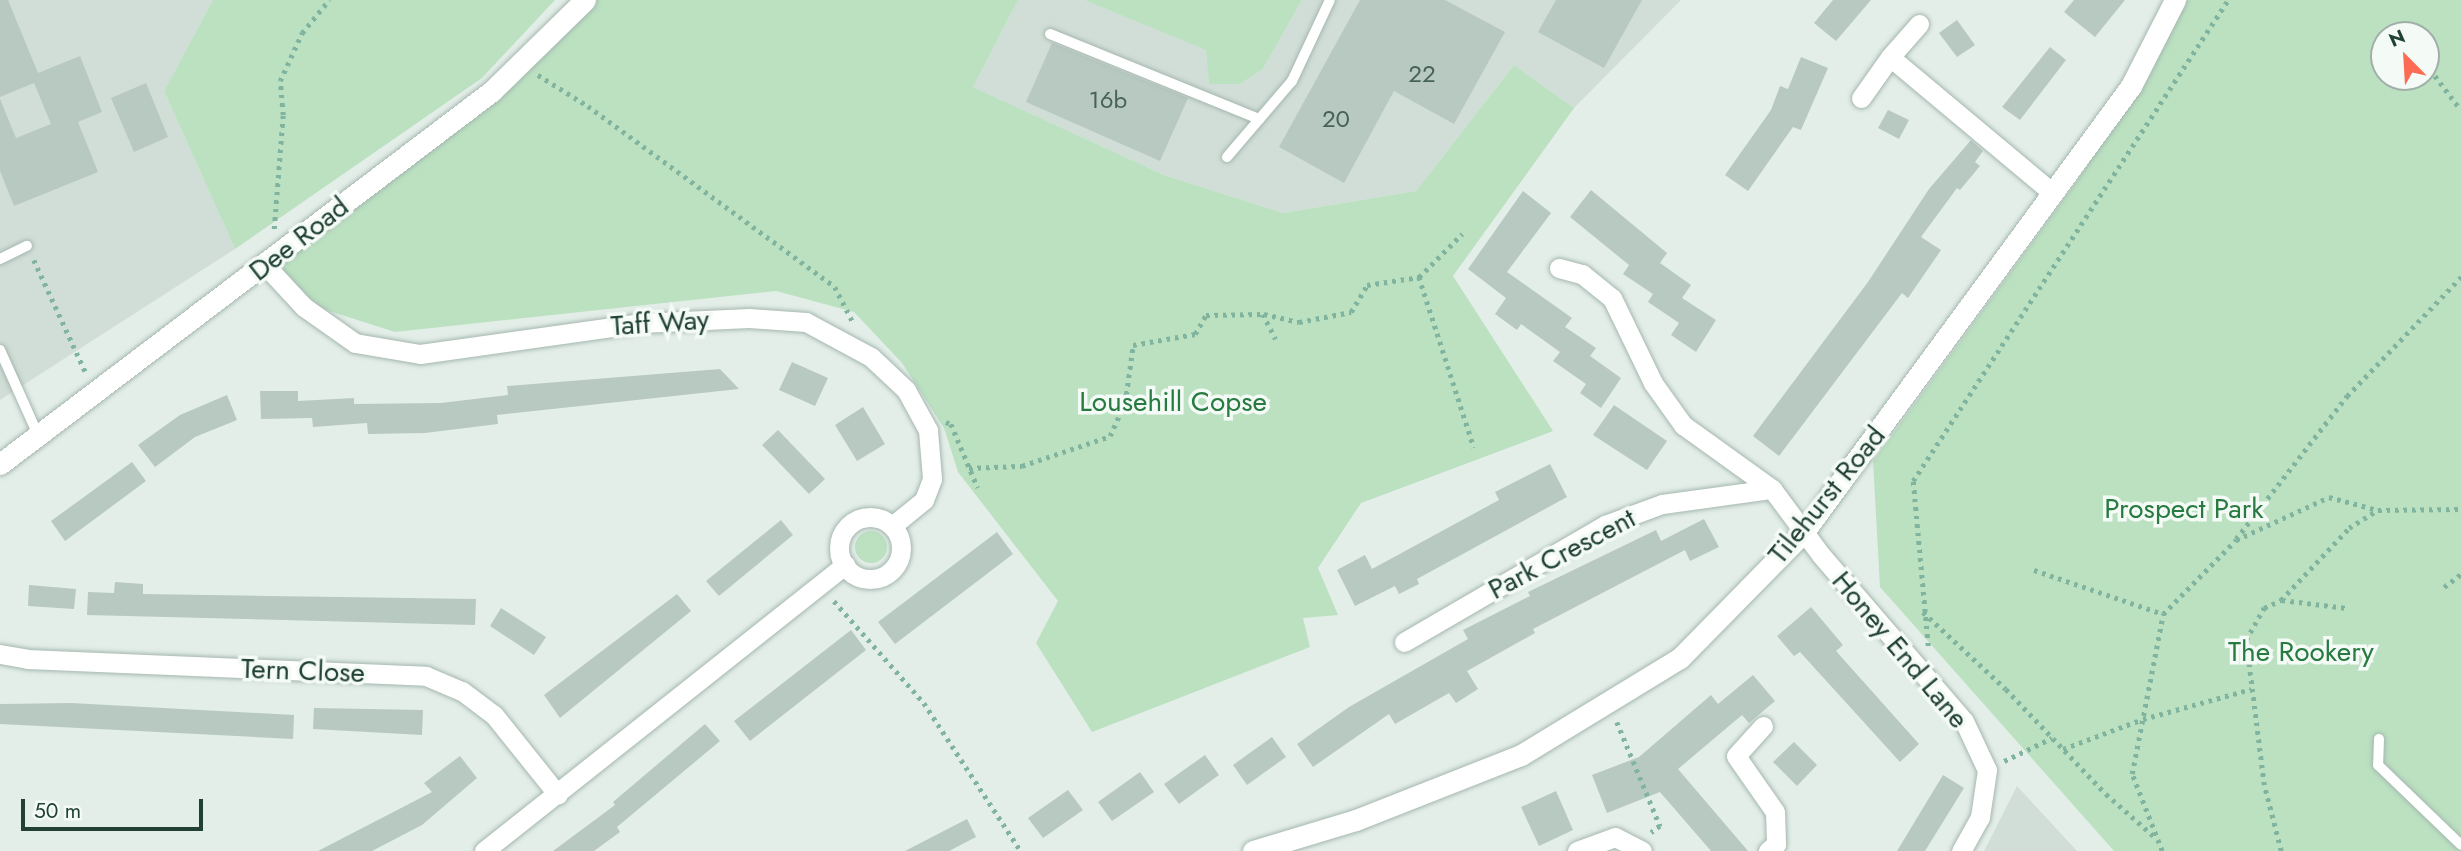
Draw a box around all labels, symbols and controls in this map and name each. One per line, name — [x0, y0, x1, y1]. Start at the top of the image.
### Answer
north arrow — [2370, 21, 2440, 91]
text: N — [2385, 23, 2409, 54]
house number: 22 — [1408, 60, 1436, 88]
house number: 16b — [1089, 86, 1127, 114]
house number: 20 — [1322, 105, 1350, 133]
street label: Dee Road — [243, 190, 355, 288]
street label: Taff Way — [610, 303, 710, 343]
park label: Lousehill Copse — [1079, 385, 1267, 419]
street label: Tilehurst Road — [1761, 420, 1893, 570]
park label: Prospect Park — [2104, 492, 2264, 526]
street label: Park Crescent — [1483, 501, 1641, 607]
street label: Honey End Lane — [1825, 565, 1975, 735]
park label: The Rookery — [2228, 635, 2374, 669]
street label: Tern Close — [240, 652, 366, 690]
scale bar — [24, 784, 206, 828]
text: 50 m — [34, 796, 81, 826]

